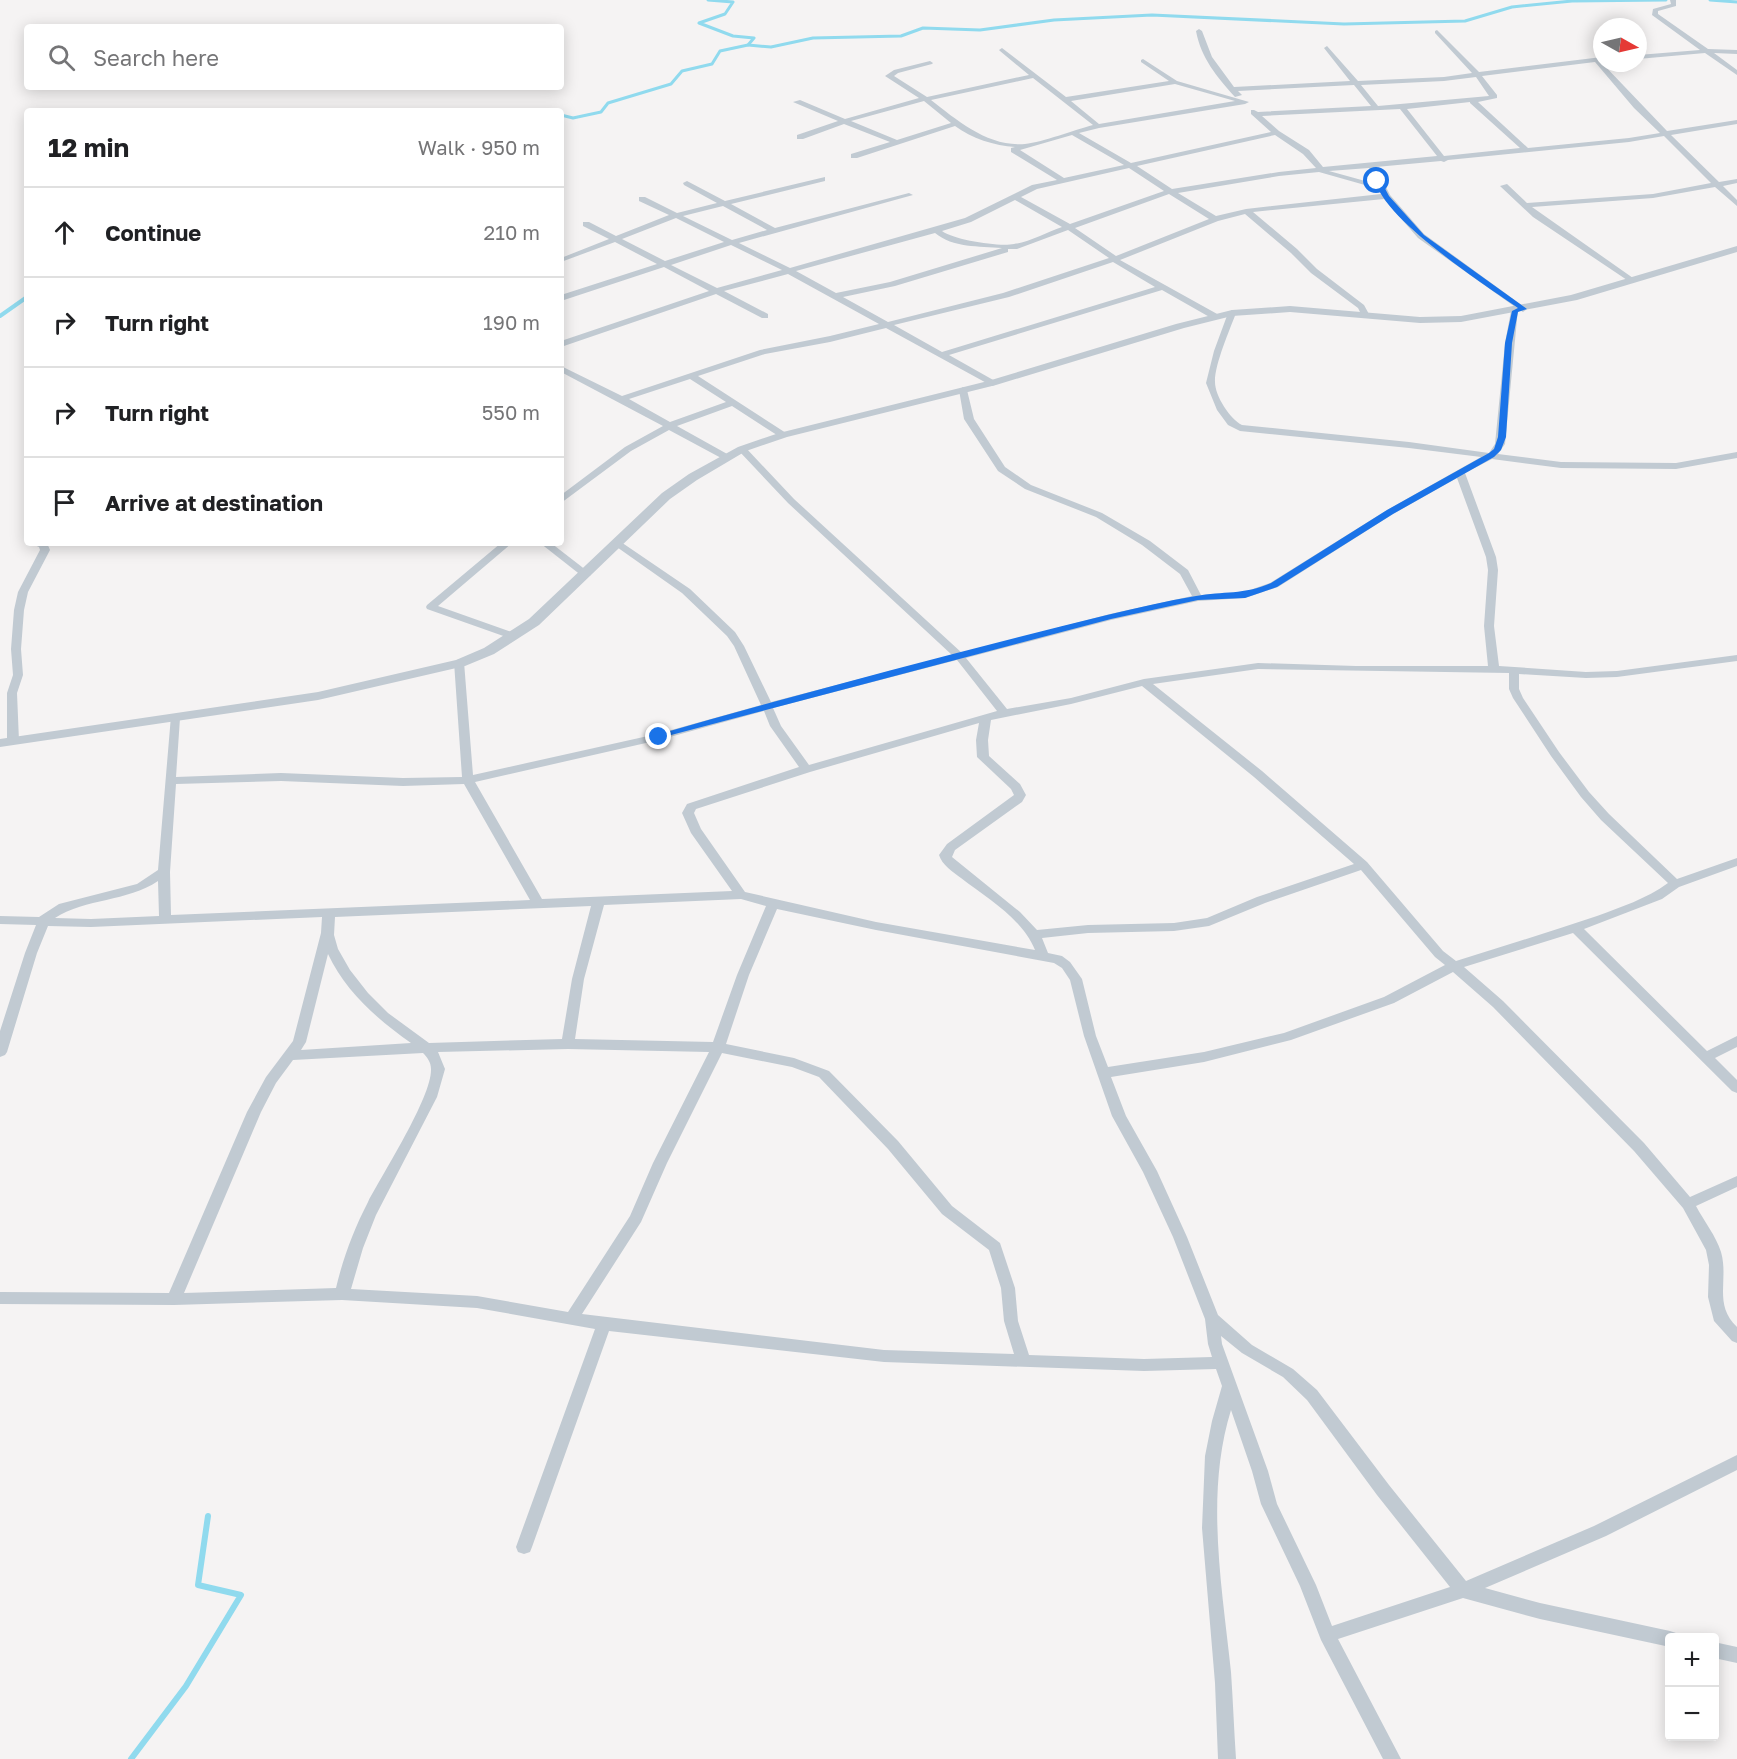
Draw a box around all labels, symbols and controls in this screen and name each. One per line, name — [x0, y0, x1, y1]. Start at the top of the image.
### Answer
north arrow — [1593, 18, 1647, 72]
search box — [24, 24, 564, 90]
icon: search — [45, 41, 78, 74]
text: Search here — [93, 44, 219, 71]
text: 12 min — [48, 132, 129, 163]
text: Walk · 950 m — [418, 135, 540, 159]
route start — [1363, 167, 1389, 193]
icon: ahead — [48, 216, 81, 249]
text: Continue — [105, 219, 201, 246]
text: 210 m — [484, 220, 540, 244]
icon: right — [48, 306, 81, 339]
text: Turn right — [105, 309, 209, 336]
text: 190 m — [483, 310, 540, 334]
icon: right — [48, 396, 81, 429]
text: Turn right — [105, 399, 209, 426]
text: 550 m — [482, 400, 540, 424]
icon: arrive — [48, 486, 81, 519]
text: Arrive at destination — [105, 489, 323, 516]
route end — [645, 723, 671, 749]
map controls — [1665, 1633, 1719, 1741]
button: + — [1665, 1633, 1719, 1687]
button: − — [1665, 1687, 1719, 1741]

